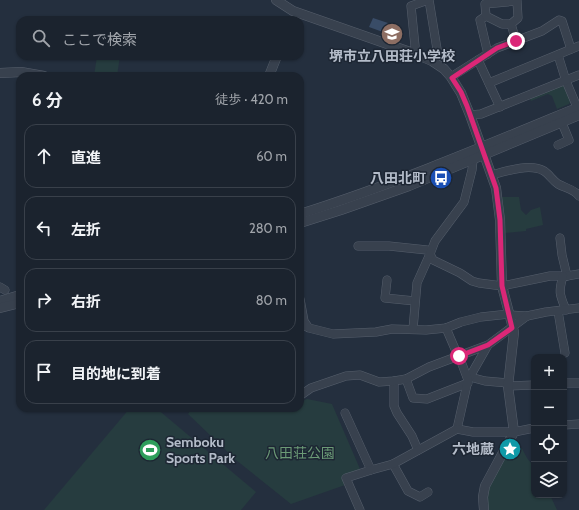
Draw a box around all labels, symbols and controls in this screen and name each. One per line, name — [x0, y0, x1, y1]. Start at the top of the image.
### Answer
search box — [16, 16, 304, 60]
school or university icon: 堺市立八田荘小学校 — [379, 21, 405, 47]
icon: search — [30, 27, 52, 49]
text: ここで検索 — [62, 31, 137, 49]
route end — [507, 32, 525, 50]
place label: 堺市立八田荘小学校 — [329, 47, 455, 65]
text: 6 分 — [32, 90, 62, 110]
text: 徒歩 · 420 m — [215, 91, 288, 107]
icon: ahead — [33, 145, 55, 167]
text: 60 m — [256, 148, 287, 164]
text: 直進 — [71, 149, 101, 167]
bus stop icon: 八田北町 — [428, 165, 454, 191]
place label: 八田北町 — [370, 169, 426, 187]
icon: left — [33, 217, 55, 239]
text: 280 m — [249, 220, 287, 236]
text: 左折 — [71, 221, 101, 239]
icon: right — [33, 289, 55, 311]
text: 80 m — [256, 292, 287, 308]
text: 右折 — [71, 293, 101, 311]
route start — [450, 347, 468, 365]
map controls — [531, 354, 567, 498]
button: + — [531, 354, 567, 390]
icon: arrive — [33, 361, 55, 383]
text: 目的地に到着 — [71, 365, 161, 383]
button: − — [531, 390, 567, 426]
button: locate — [531, 426, 567, 462]
place label: Semboku Sports Park — [166, 433, 235, 467]
place icon: 六地蔵 — [497, 436, 523, 462]
sports icon: Semboku Sports Park — [137, 437, 163, 463]
place label: 六地蔵 — [452, 440, 494, 458]
park label: 八田荘公園 — [265, 444, 335, 462]
button: layers — [531, 462, 567, 498]

